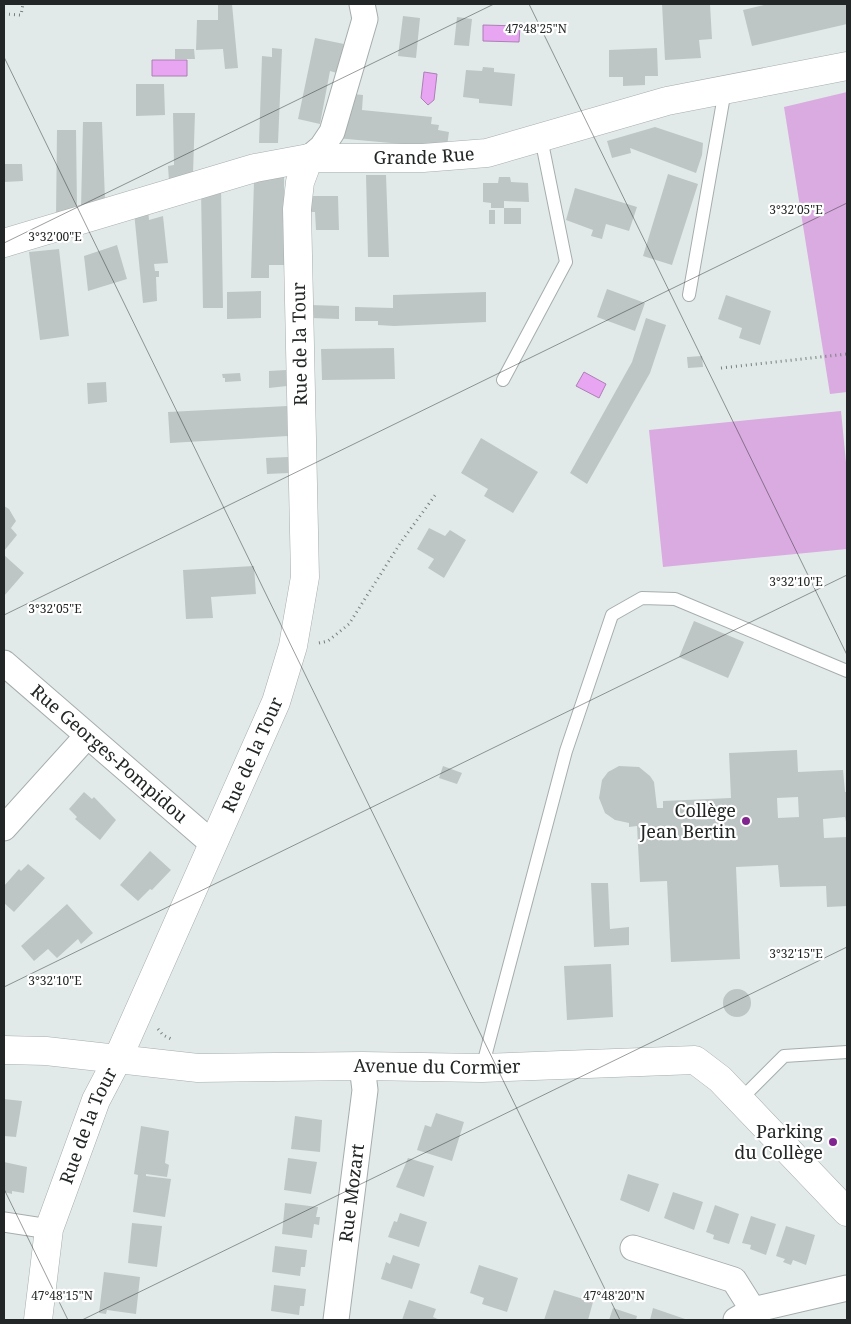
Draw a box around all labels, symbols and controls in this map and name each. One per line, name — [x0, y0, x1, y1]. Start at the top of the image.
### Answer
text: 47°48'25"N — [505, 20, 567, 37]
street label: Grande Rue — [374, 141, 475, 169]
text: 3°32'05"E — [769, 201, 823, 218]
text: 3°32'00"E — [28, 228, 82, 245]
street label: Rue de la Tour — [286, 281, 312, 406]
text: 3°32'10"E — [769, 573, 823, 590]
text: 3°32'05"E — [28, 600, 82, 617]
street label: Rue Georges-Pompidou — [26, 679, 194, 828]
street label: Rue de la Tour — [216, 693, 288, 816]
place label: Collège Jean Bertin — [639, 798, 736, 843]
marker: Collège Jean Bertin — [740, 815, 752, 827]
text: 3°32'15"E — [769, 945, 823, 962]
text: 3°32'10"E — [28, 972, 82, 989]
street label: Avenue du Cormier — [353, 1053, 521, 1079]
street label: Rue de la Tour — [53, 1063, 122, 1187]
place label: Parking du Collège — [734, 1119, 823, 1164]
marker: Parking du Collège — [827, 1136, 839, 1148]
street label: Rue Mozart — [333, 1142, 369, 1244]
text: 47°48'15"N — [31, 1287, 93, 1304]
text: 47°48'20"N — [583, 1287, 645, 1304]

